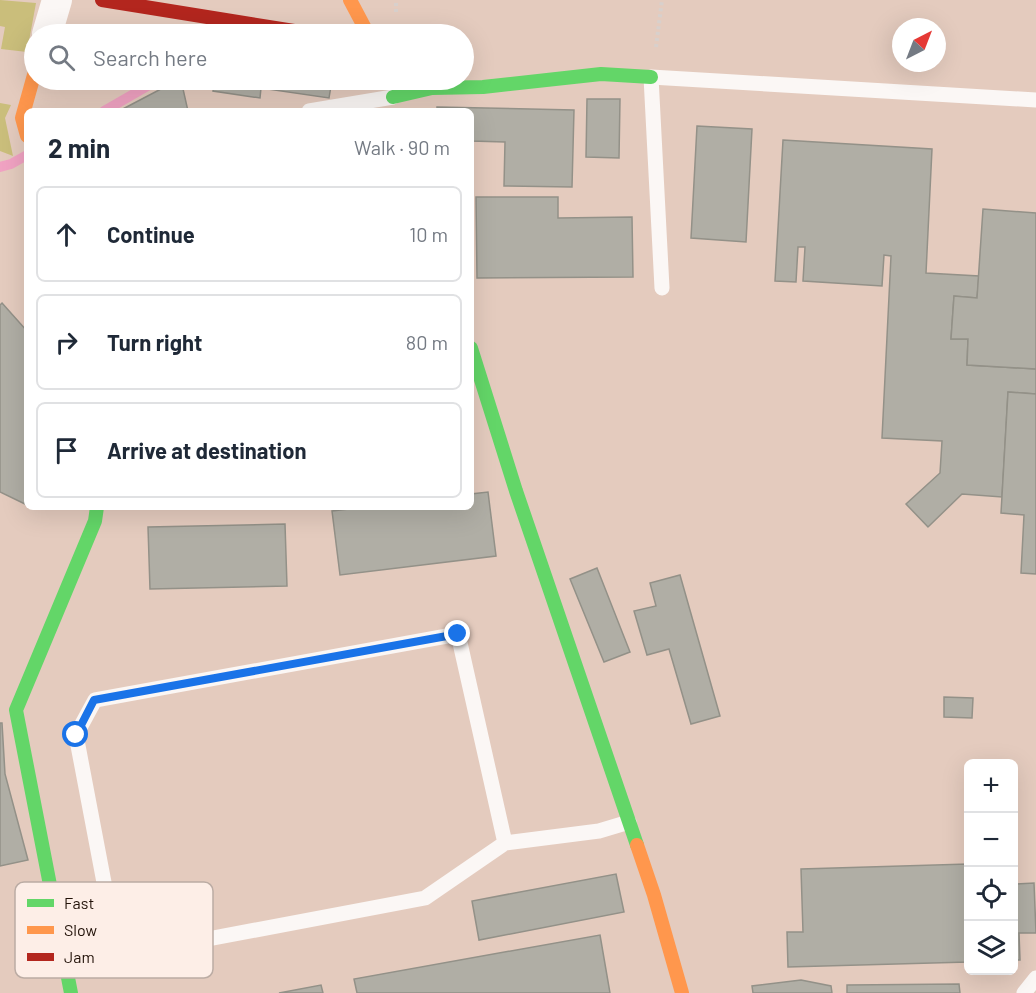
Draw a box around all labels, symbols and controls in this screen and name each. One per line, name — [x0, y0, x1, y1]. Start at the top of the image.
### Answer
north arrow — [892, 18, 946, 72]
search box — [24, 24, 474, 90]
icon: search — [45, 41, 78, 74]
text: Search here — [93, 44, 207, 70]
text: 2 min — [48, 132, 110, 163]
text: Walk · 90 m — [354, 135, 450, 159]
icon: ahead — [50, 218, 83, 251]
text: Continue — [107, 221, 195, 247]
text: 10 m — [409, 222, 448, 246]
icon: right — [50, 326, 83, 359]
text: Turn right — [107, 329, 202, 355]
text: 80 m — [406, 330, 448, 354]
icon: arrive — [50, 434, 83, 467]
text: Arrive at destination — [107, 437, 306, 463]
route end — [444, 620, 470, 646]
route start — [62, 721, 88, 747]
map controls — [964, 759, 1018, 975]
button: + — [964, 759, 1018, 813]
button: − — [964, 813, 1018, 867]
button: locate — [964, 867, 1018, 921]
legend — [15, 882, 213, 978]
text: Fast — [64, 893, 94, 912]
text: Slow — [64, 920, 97, 939]
button: layers — [964, 921, 1018, 975]
text: Jam — [64, 947, 95, 966]

